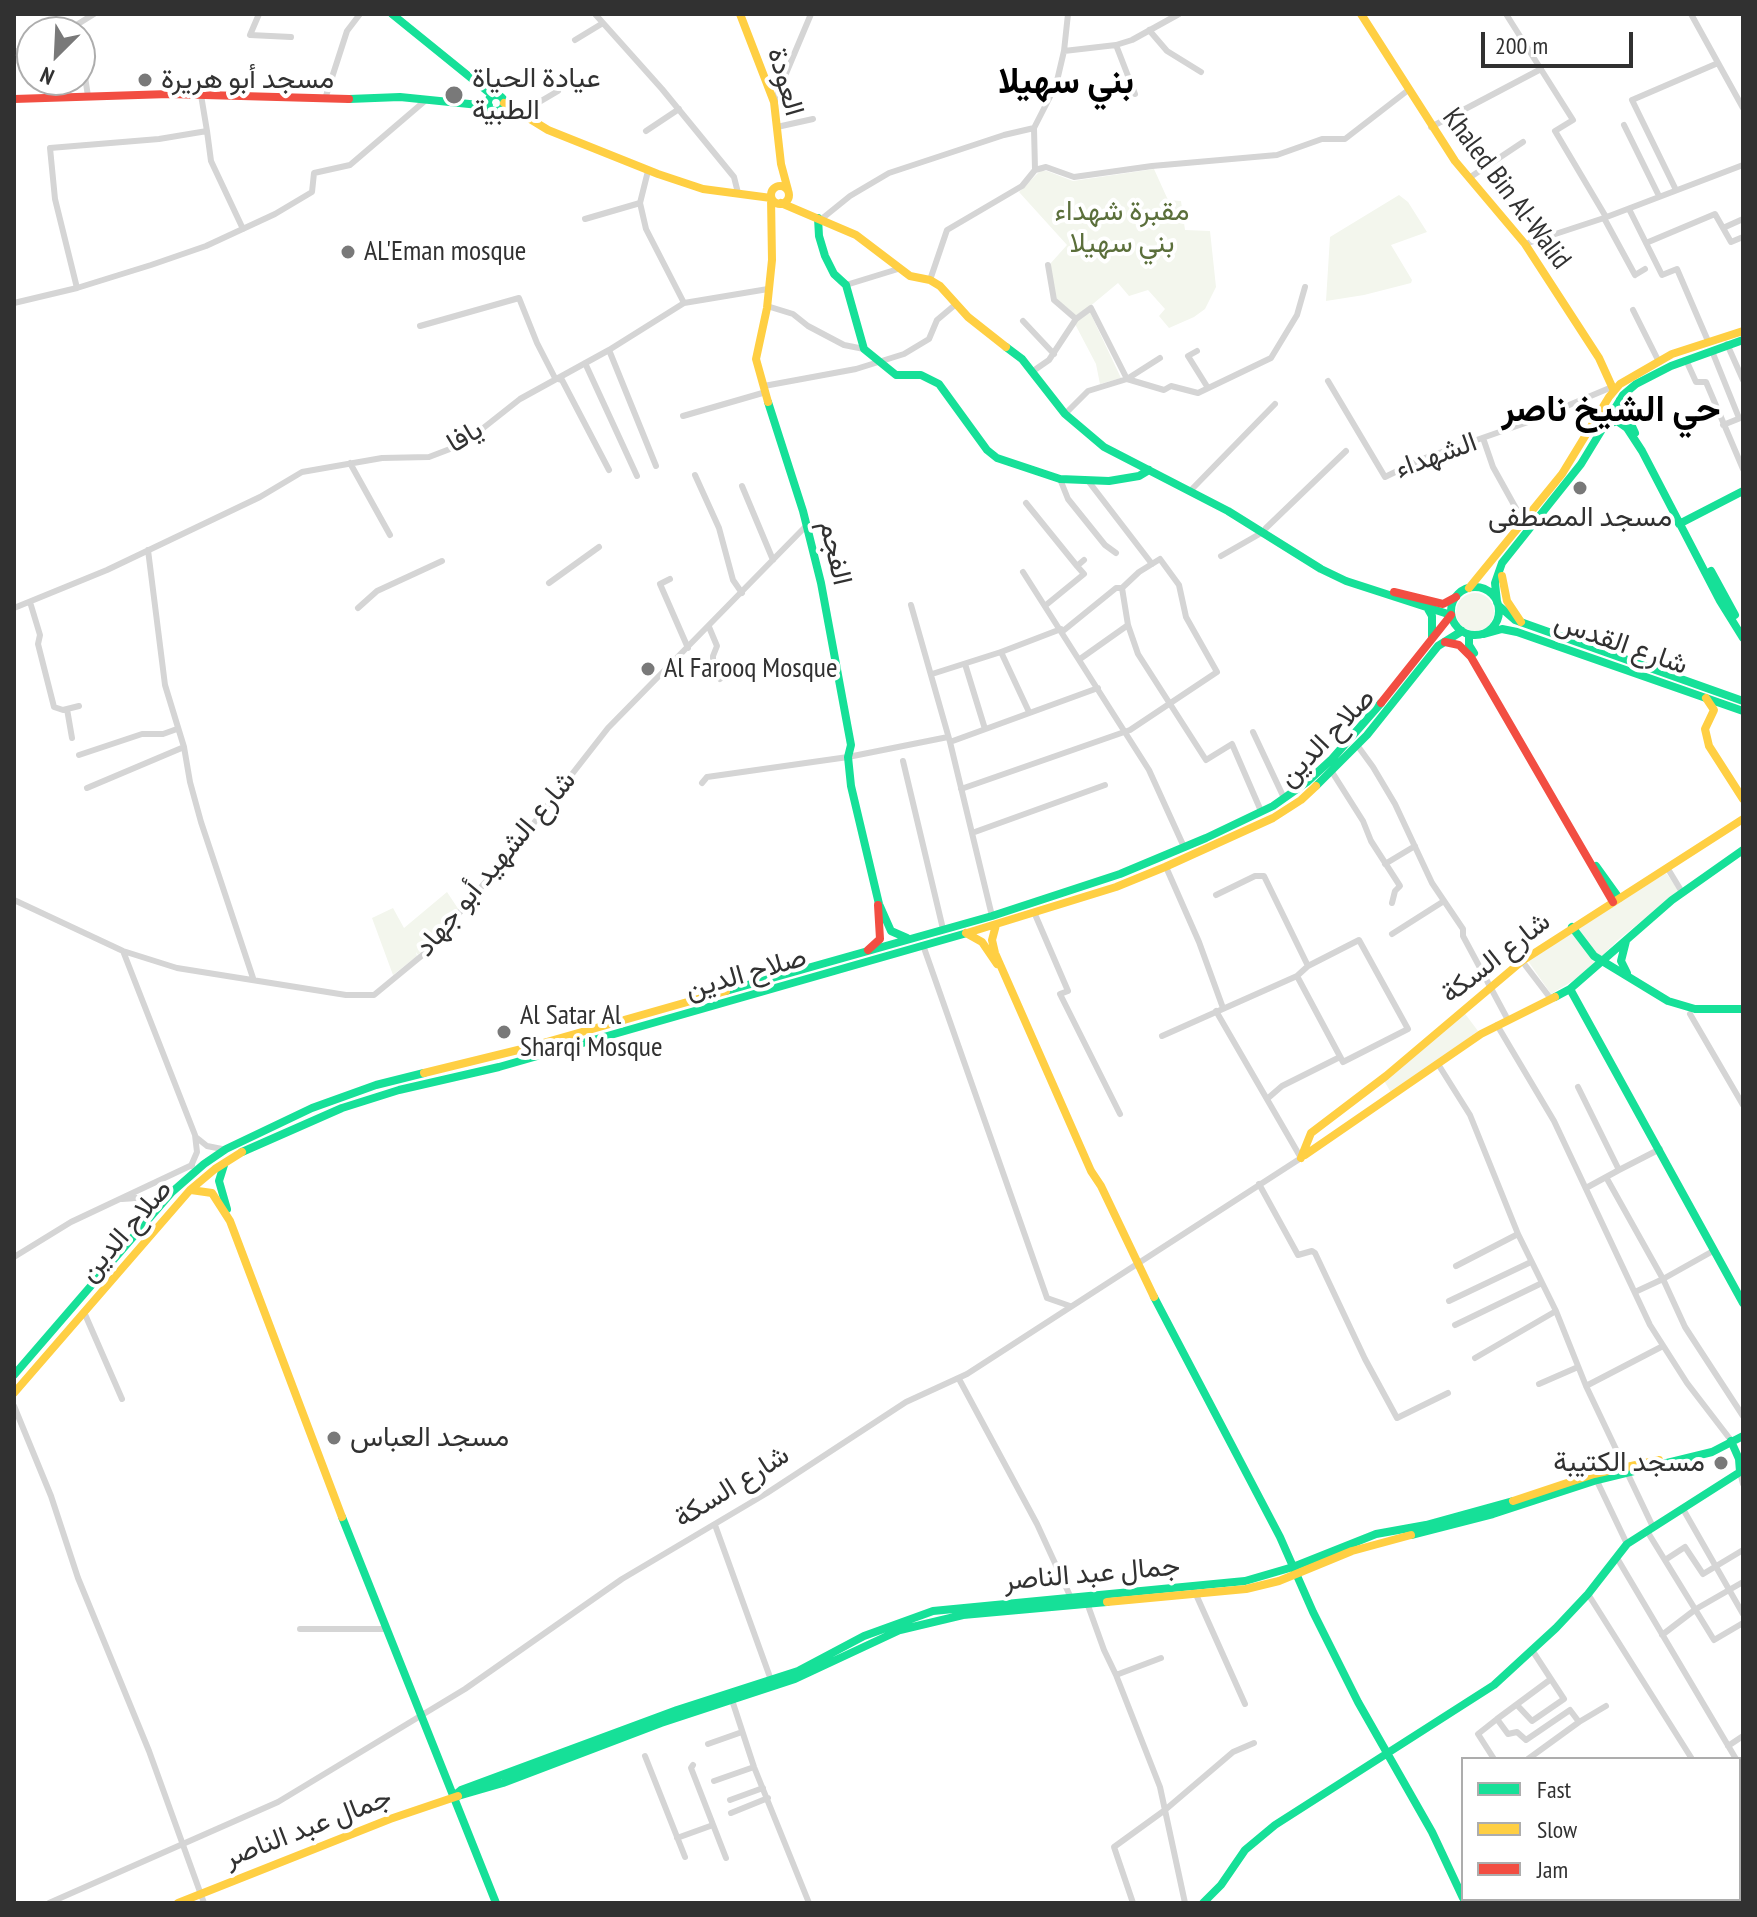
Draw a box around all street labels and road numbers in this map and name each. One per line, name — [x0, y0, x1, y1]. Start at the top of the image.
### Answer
street label: العودة — [759, 44, 811, 120]
street label: Khaled Bin Al-Walid — [1435, 102, 1577, 276]
street label: يافا — [441, 413, 489, 461]
street label: الشهداء — [1390, 426, 1482, 486]
street label: الفجم — [811, 517, 859, 589]
street label: شارع القدس — [1550, 606, 1692, 682]
street label: صلاح الدين — [1272, 682, 1382, 794]
street label: شارع الشهيد أبو جهاد — [409, 764, 583, 964]
street label: شارع السكة — [1435, 905, 1557, 1011]
street label: صلاح الدين — [682, 941, 810, 1007]
street label: صلاح الدين — [73, 1173, 179, 1289]
street label: شارع السكة — [668, 1439, 796, 1535]
street label: جمال عبد الناصر — [1003, 1550, 1181, 1598]
street label: جمال عبد الناصر — [220, 1781, 396, 1875]

